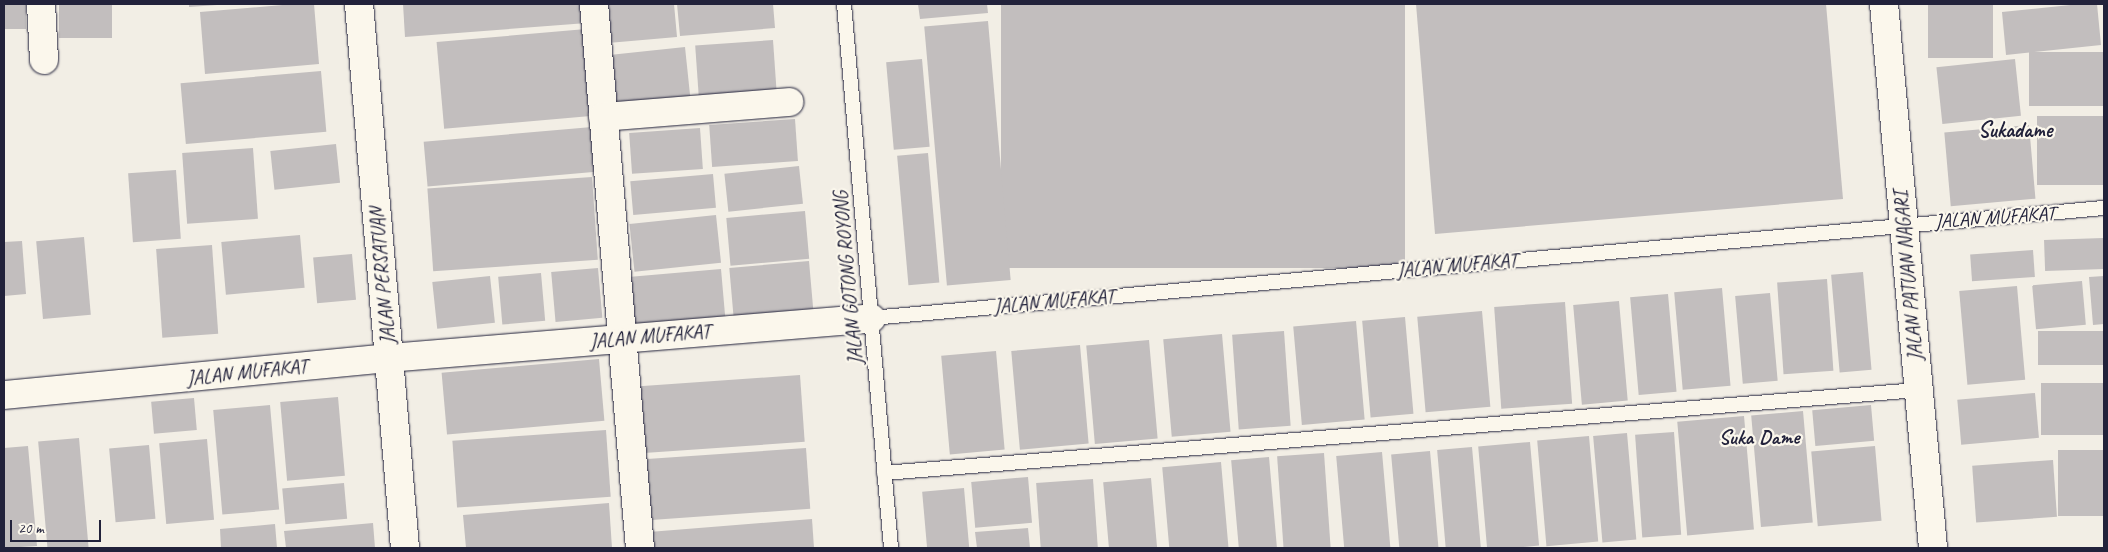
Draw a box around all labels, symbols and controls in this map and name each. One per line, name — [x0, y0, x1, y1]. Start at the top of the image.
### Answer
district label: Sukadame — [1978, 118, 2052, 144]
street label: JALAN PATUAN NAGARI — [1889, 189, 1927, 363]
street label: JALAN GOTONG ROYONG — [828, 190, 868, 366]
street label: JALAN MUFAKAT — [1934, 201, 2056, 233]
street label: JALAN PERSATUAN — [364, 206, 400, 346]
street label: JALAN MUFAKAT — [1396, 248, 1518, 282]
street label: JALAN MUFAKAT — [993, 284, 1115, 318]
street label: JALAN MUFAKAT — [589, 319, 711, 353]
street label: JALAN MUFAKAT — [186, 354, 308, 390]
district label: Suka Dame — [1719, 424, 1799, 450]
scale bar — [12, 510, 104, 542]
text: 20 m — [18, 519, 44, 538]

